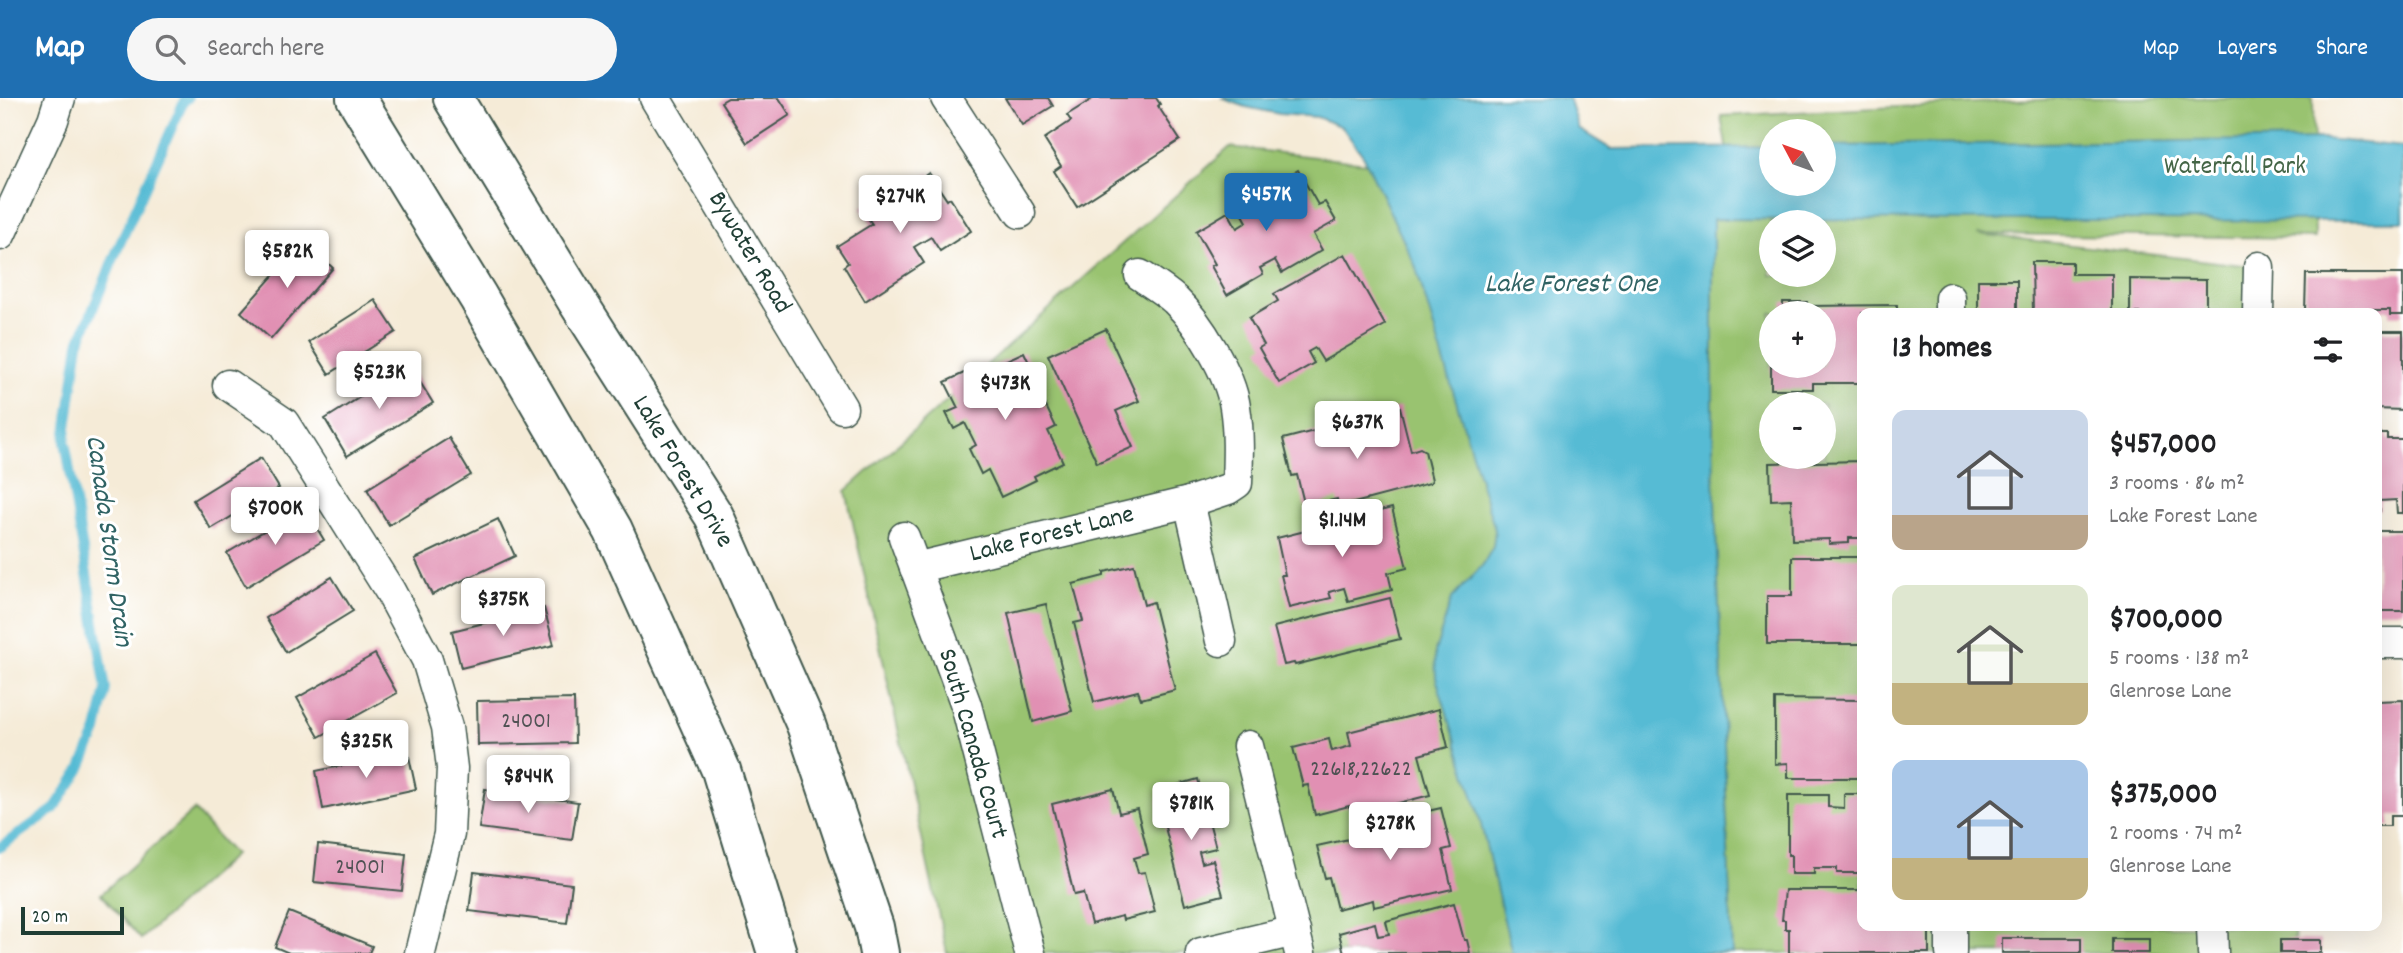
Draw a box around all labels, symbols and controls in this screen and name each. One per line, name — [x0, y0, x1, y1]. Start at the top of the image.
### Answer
search box — [127, 18, 617, 81]
text: Map — [35, 26, 85, 73]
icon: search — [151, 30, 189, 68]
text: Search here — [207, 31, 325, 68]
text: Map — [2143, 32, 2179, 66]
text: Layers — [2217, 32, 2278, 66]
text: Share — [2316, 32, 2368, 66]
north arrow — [1759, 119, 1836, 196]
map controls — [1759, 119, 1836, 469]
park label: Waterfall Park — [2164, 149, 2306, 186]
pin: $457K — [1217, 174, 1315, 233]
pin: $274K — [851, 176, 949, 235]
text: $457K — [1240, 179, 1292, 212]
text: $274K — [875, 181, 925, 214]
street label: Bywater Road — [698, 185, 800, 321]
button: layers — [1759, 210, 1836, 287]
pin: $582K — [238, 230, 336, 290]
text: $582K — [261, 236, 313, 269]
water label: Lake Forest One — [1485, 266, 1659, 306]
button: + — [1759, 301, 1836, 378]
text: 13 homes — [1892, 329, 1992, 372]
icon: filters — [2309, 331, 2347, 369]
pin: $523K — [330, 352, 428, 411]
text: $523K — [352, 357, 406, 390]
pin: $473K — [956, 362, 1054, 422]
text: $473K — [980, 368, 1030, 401]
street label: Lake Forest Drive — [622, 389, 742, 555]
button: − — [1759, 392, 1836, 469]
pin: $637K — [1308, 402, 1406, 461]
text: $637K — [1331, 407, 1383, 440]
text: $457,000 — [2109, 425, 2217, 468]
water label: Canada Storm Drain — [72, 433, 142, 650]
icon: home — [1948, 438, 2032, 522]
text: 3 rooms · 86 m² — [2109, 468, 2245, 501]
pin: $700K — [226, 488, 324, 547]
text: $700K — [247, 493, 303, 526]
street label: Lake Forest Lane — [966, 497, 1138, 573]
pin: $1.14M — [1285, 500, 1399, 559]
text: Lake Forest Lane — [2109, 501, 2258, 534]
text: $1.14M — [1318, 505, 1366, 538]
pin: $375K — [454, 578, 552, 638]
text: $375K — [477, 584, 529, 617]
text: $700,000 — [2109, 600, 2223, 643]
icon: home — [1948, 613, 2032, 697]
text: 5 rooms · 138 m² — [2109, 643, 2249, 676]
street label: South Canada Court — [927, 645, 1017, 844]
text: Glenrose Lane — [2109, 676, 2232, 709]
house number: 24001 — [501, 706, 551, 739]
pin: $325K — [317, 720, 415, 780]
text: $325K — [339, 726, 393, 759]
house number: 22618,22622 — [1310, 754, 1412, 787]
pin: $844K — [479, 756, 577, 815]
text: $844K — [503, 761, 553, 794]
text: $375,000 — [2109, 775, 2218, 818]
pin: $781K — [1142, 782, 1240, 842]
text: $781K — [1168, 788, 1214, 821]
icon: home — [1948, 788, 2032, 872]
pin: $278K — [1341, 802, 1439, 862]
text: $278K — [1365, 808, 1415, 841]
text: 2 rooms · 74 m² — [2109, 818, 2242, 851]
text: Glenrose Lane — [2109, 851, 2232, 884]
house number: 24001 — [335, 852, 385, 885]
scale bar — [21, 904, 124, 936]
text: 20 m — [32, 905, 68, 932]

